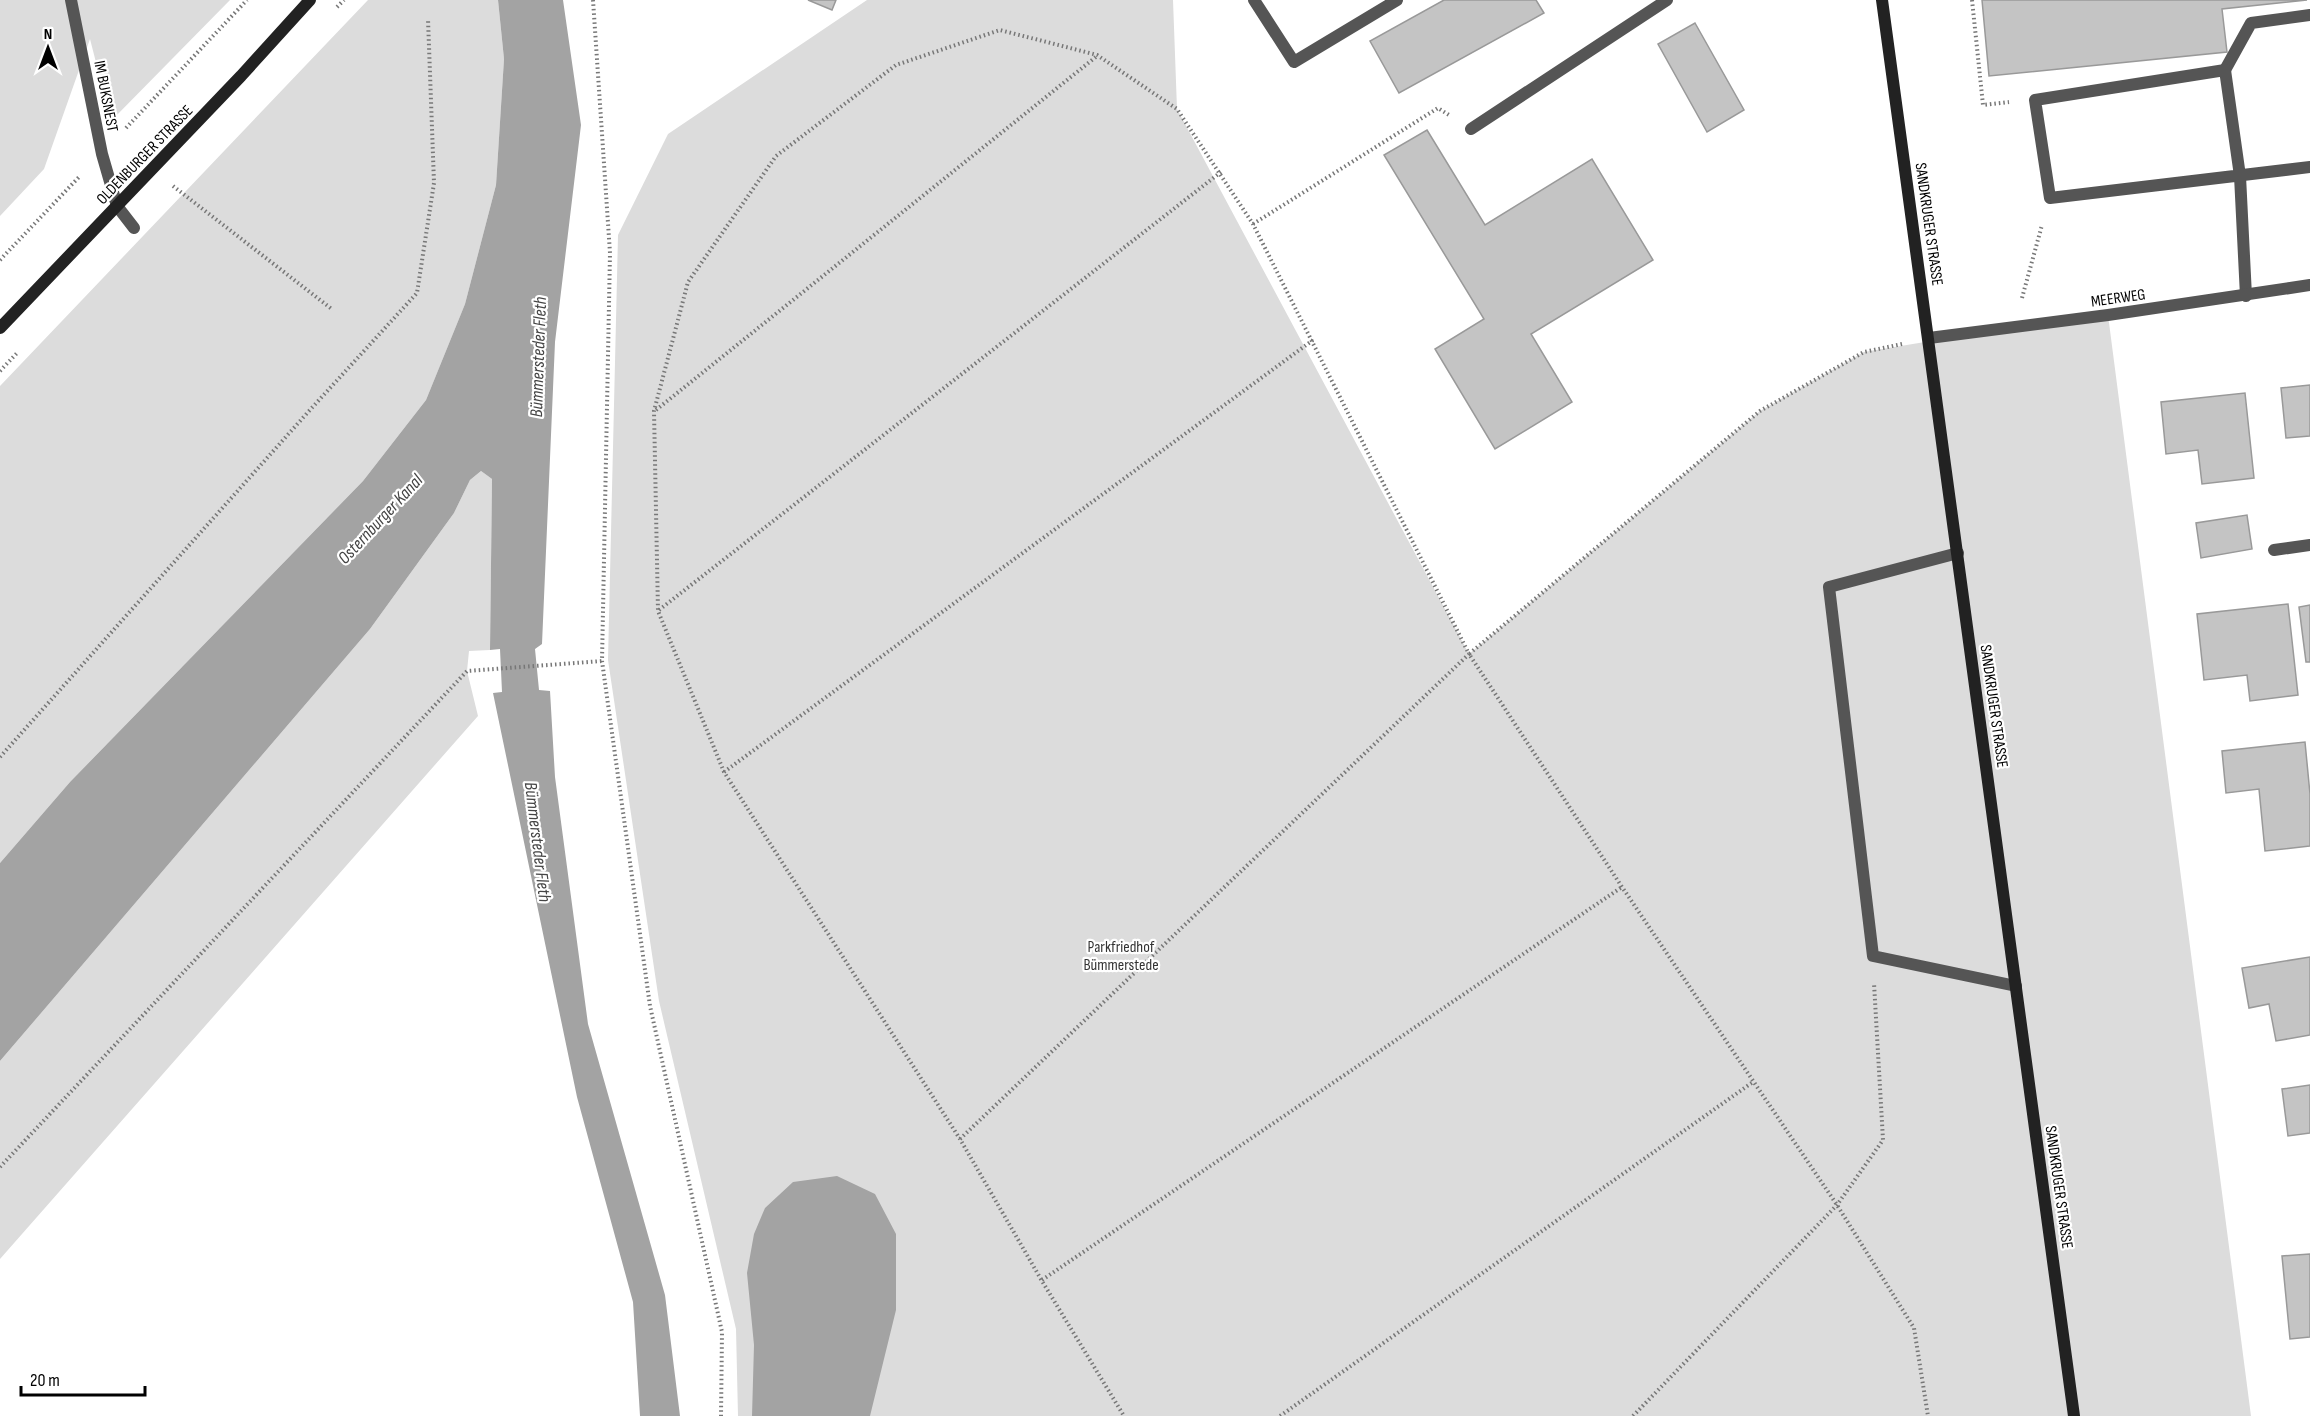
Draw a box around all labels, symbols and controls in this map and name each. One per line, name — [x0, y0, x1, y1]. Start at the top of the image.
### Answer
north arrow — [18, 18, 78, 78]
text: N — [44, 25, 52, 44]
street label: IM BUKSNEST — [89, 59, 122, 134]
street label: OLDENBURGER STRASSE — [93, 101, 197, 209]
street label: SANDKRUGER STRASSE — [1910, 161, 1947, 287]
street label: MEERWEG — [2090, 285, 2147, 312]
water label: Bümmersteder Fleth — [526, 296, 551, 418]
water label: Osternburger Kanal — [334, 470, 428, 568]
street label: SANDKRUGER STRASSE — [1975, 643, 2012, 769]
water label: Bümmersteder Fleth — [520, 781, 555, 904]
park label: Parkfriedhof Bümmerstede — [1083, 938, 1159, 975]
street label: SANDKRUGER STRASSE — [2040, 1124, 2077, 1250]
scale bar — [21, 1359, 146, 1397]
text: 20 m — [30, 1370, 60, 1391]

